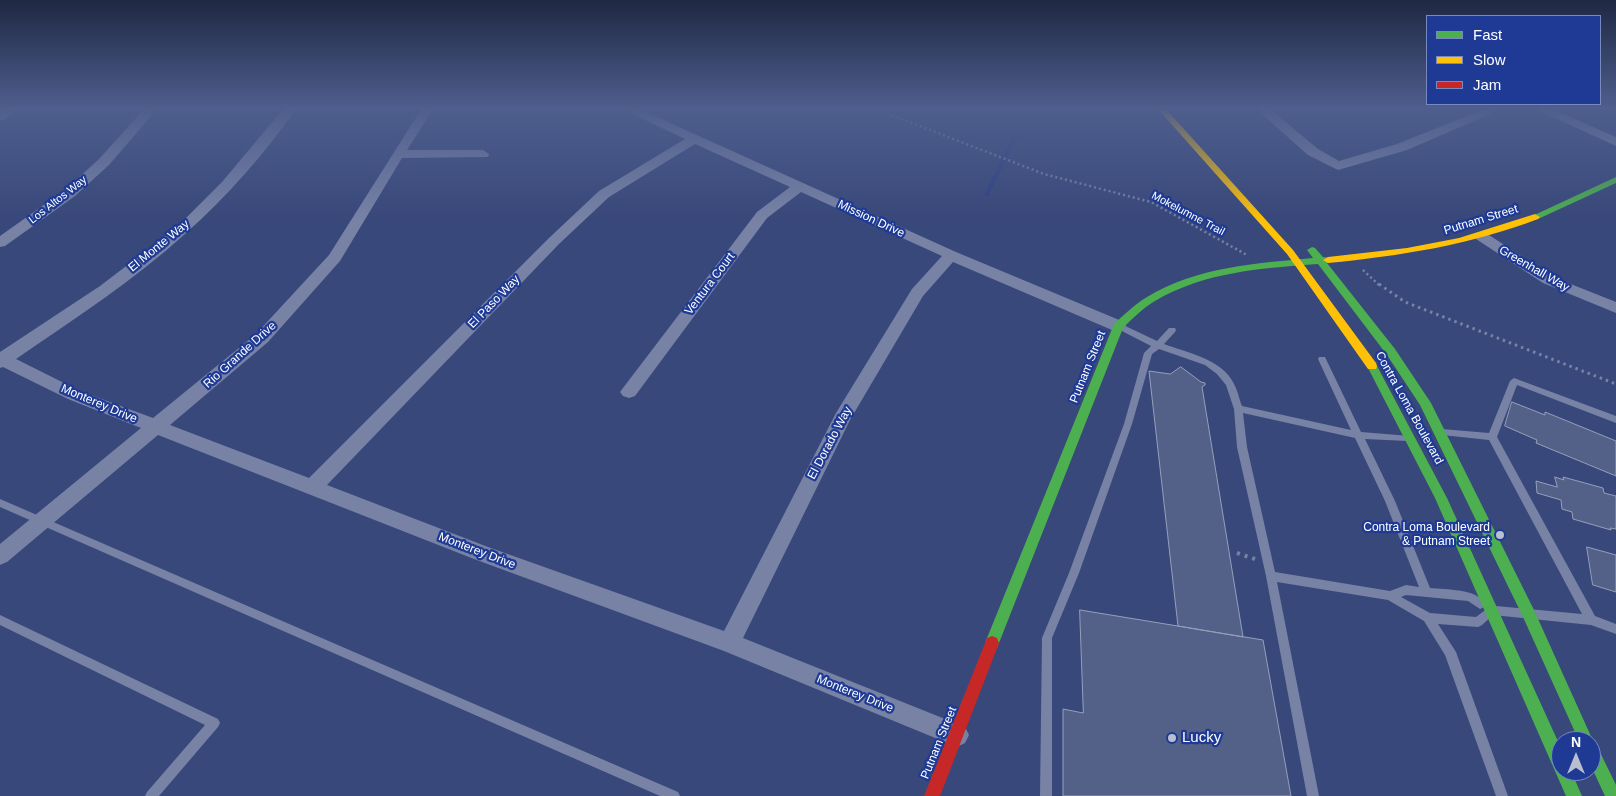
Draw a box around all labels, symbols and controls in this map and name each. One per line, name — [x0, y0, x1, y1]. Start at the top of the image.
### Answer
legend — [1426, 15, 1601, 105]
text: Fast — [1473, 26, 1502, 43]
text: Slow — [1473, 51, 1506, 68]
text: Jam — [1473, 76, 1501, 93]
street label: Los Altos Way — [26, 173, 90, 227]
street label: Mokelumne Trail — [1149, 189, 1227, 239]
street label: Mission Drive — [835, 197, 907, 241]
street label: Putnam Street — [1442, 202, 1520, 238]
street label: El Monte Way — [126, 217, 192, 275]
street label: Greenhall Way — [1496, 243, 1572, 295]
street label: Ventura Court — [682, 250, 738, 318]
street label: El Paso Way — [465, 272, 523, 332]
street label: Rio Grande Drive — [201, 319, 279, 391]
street label: Putnam Street — [1067, 329, 1109, 405]
street label: Contra Loma Boulevard — [1372, 349, 1446, 467]
street label: Monterey Drive — [59, 381, 139, 427]
street label: El Dorado Way — [805, 404, 855, 482]
place label: Contra Loma Boulevard & Putnam Street — [1363, 521, 1490, 549]
marker: Contra Loma Boulevard & Putnam Street — [1494, 529, 1506, 541]
street label: Monterey Drive — [436, 530, 518, 572]
street label: Monterey Drive — [815, 672, 895, 716]
street label: Putnam Street — [918, 705, 960, 781]
place label: Lucky — [1182, 729, 1221, 747]
north arrow — [1551, 731, 1601, 781]
marker: Lucky — [1166, 732, 1178, 744]
text: N — [1571, 734, 1581, 750]

